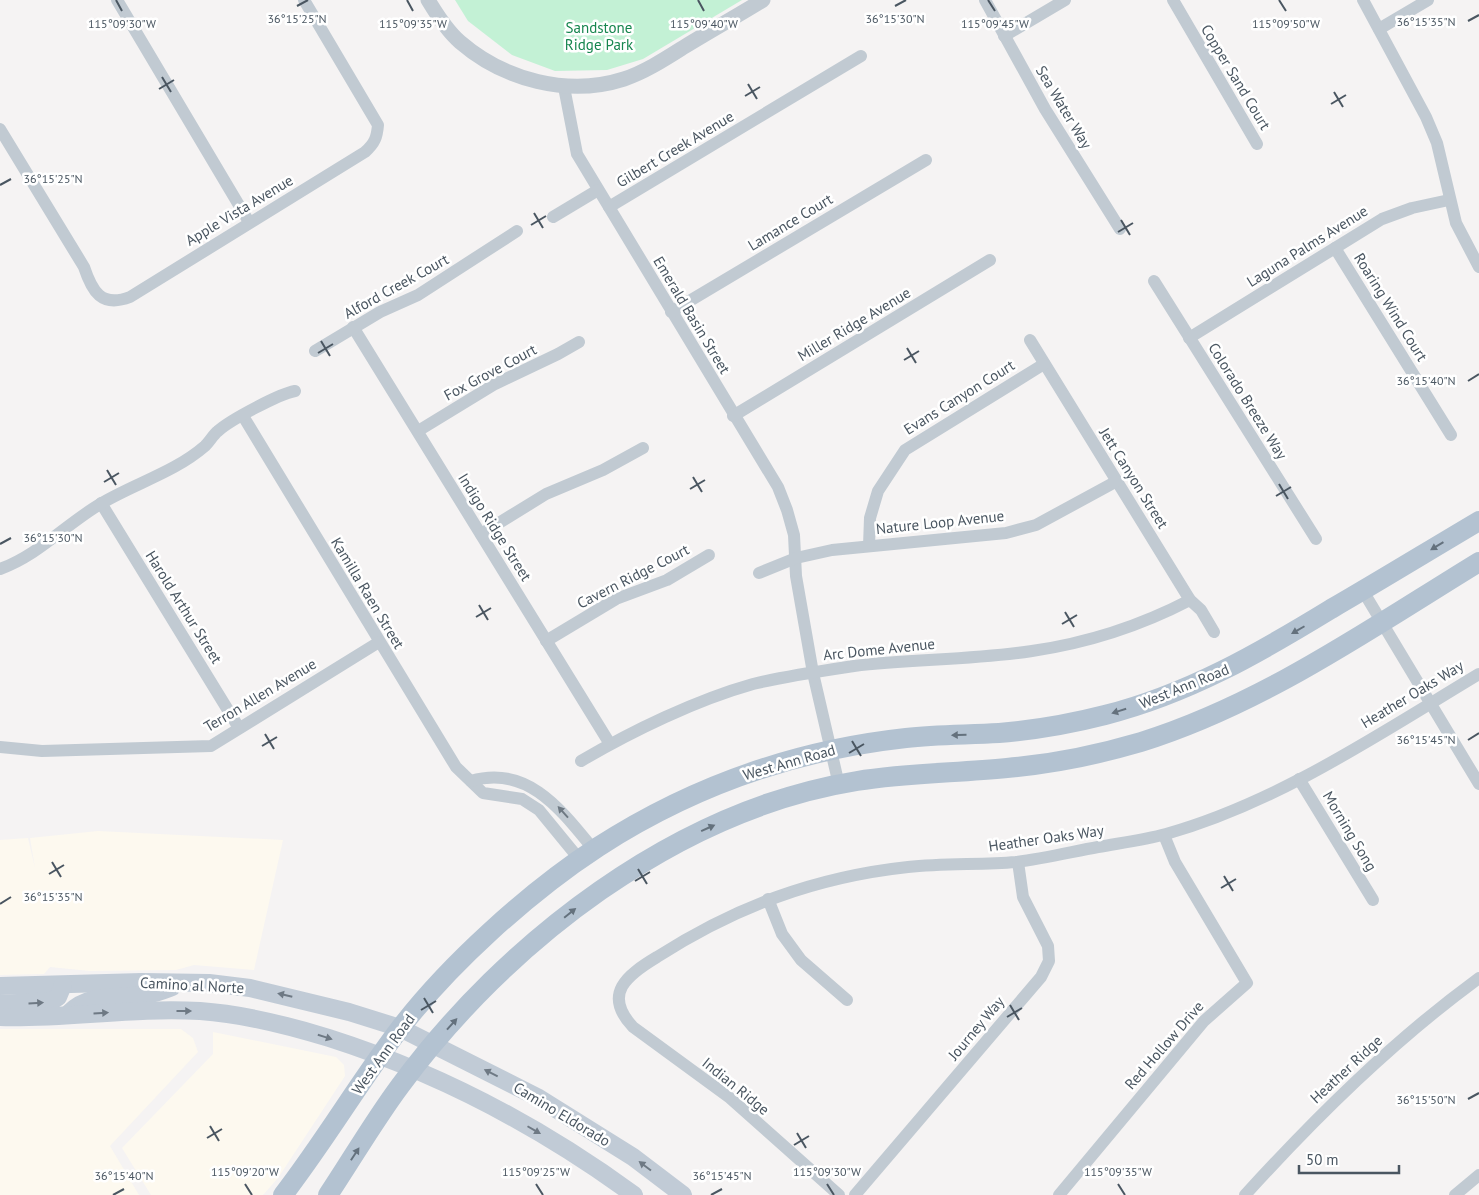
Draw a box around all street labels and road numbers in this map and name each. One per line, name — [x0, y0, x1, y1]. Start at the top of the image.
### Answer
street label: Copper Sand Court — [1197, 21, 1275, 133]
street label: Sea Water Way — [1032, 62, 1096, 152]
street label: Gilbert Creek Avenue — [613, 106, 737, 192]
street label: Apple Vista Avenue — [182, 170, 296, 250]
street label: Lamance Court — [744, 189, 836, 255]
street label: Laguna Palms Avenue — [1243, 201, 1371, 291]
street label: Alford Creek Court — [340, 249, 452, 323]
street label: Roaring Wind Court — [1350, 249, 1432, 365]
street label: Emerald Basin Street — [649, 253, 735, 377]
street label: Miller Ridge Avenue — [794, 283, 914, 365]
street label: Colorado Breeze Way — [1204, 339, 1292, 463]
street label: Fox Grove Court — [440, 340, 540, 404]
street label: Evans Canyon Court — [900, 355, 1018, 439]
street label: Jett Canyon Street — [1095, 423, 1173, 532]
street label: Indigo Ridge Street — [454, 469, 536, 585]
street label: Nature Loop Avenue — [875, 506, 1005, 538]
street label: Kamilla Raen Street — [327, 534, 409, 652]
street label: Cavern Ridge Court — [574, 540, 692, 612]
street label: Harold Arthur Street — [142, 547, 226, 667]
street label: Arc Dome Avenue — [822, 634, 936, 664]
street label: Terron Allen Avenue — [200, 654, 320, 736]
street label: Heather Oaks Way — [1357, 656, 1467, 732]
street label: West Ann Road — [1136, 659, 1232, 713]
street label: West Ann Road — [741, 740, 837, 784]
street label: Morning Song — [1319, 788, 1381, 874]
street label: Heather Oaks Way — [987, 820, 1105, 856]
street label: Camino al Norte — [139, 973, 245, 997]
street label: Journey Way — [943, 992, 1008, 1065]
street label: Red Hollow Drive — [1120, 997, 1208, 1093]
street label: West Ann Road — [347, 1010, 419, 1098]
street label: Heather Ridge — [1306, 1031, 1386, 1107]
street label: Indian Ridge — [699, 1053, 773, 1119]
street label: Camino Eldorado — [510, 1078, 614, 1150]

